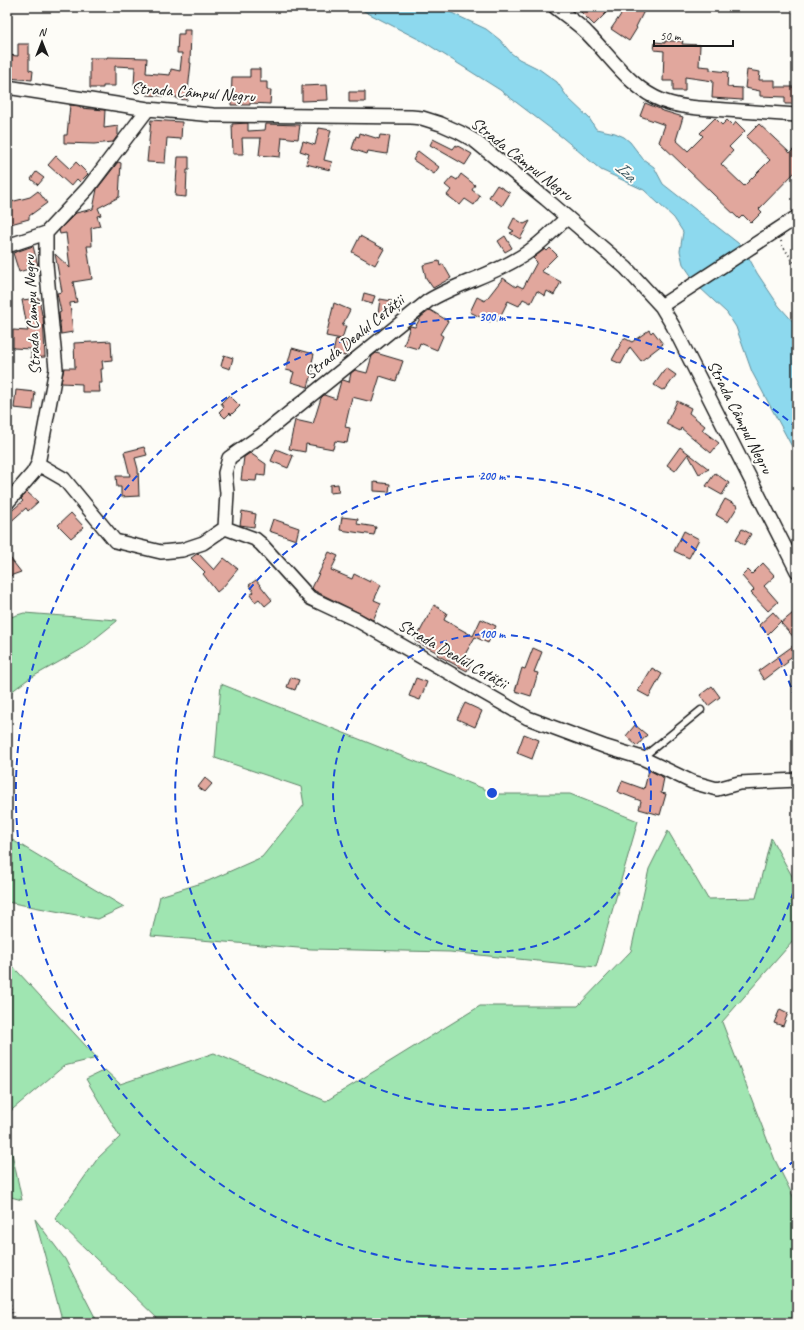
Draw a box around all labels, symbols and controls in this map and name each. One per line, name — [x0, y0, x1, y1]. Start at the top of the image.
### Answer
north arrow — [22, 22, 62, 62]
scale bar — [654, 22, 733, 48]
text: N — [39, 25, 48, 39]
text: 50 m — [660, 28, 682, 44]
street label: Strada Câmpul Negru — [130, 77, 257, 107]
street label: Strada Câmpul Negru — [467, 112, 579, 207]
water label: Iza — [611, 156, 643, 188]
street label: Strada Campu Negru — [18, 253, 46, 376]
street label: Strada Dealul Cetății — [300, 289, 410, 384]
text: 300 m — [479, 309, 506, 325]
street label: Strada Câmpul Negru — [702, 357, 778, 479]
text: 200 m — [479, 468, 506, 484]
street label: Strada Dealul Cetății — [395, 614, 513, 695]
text: 100 m — [479, 626, 506, 642]
centre of rings — [485, 786, 499, 800]

